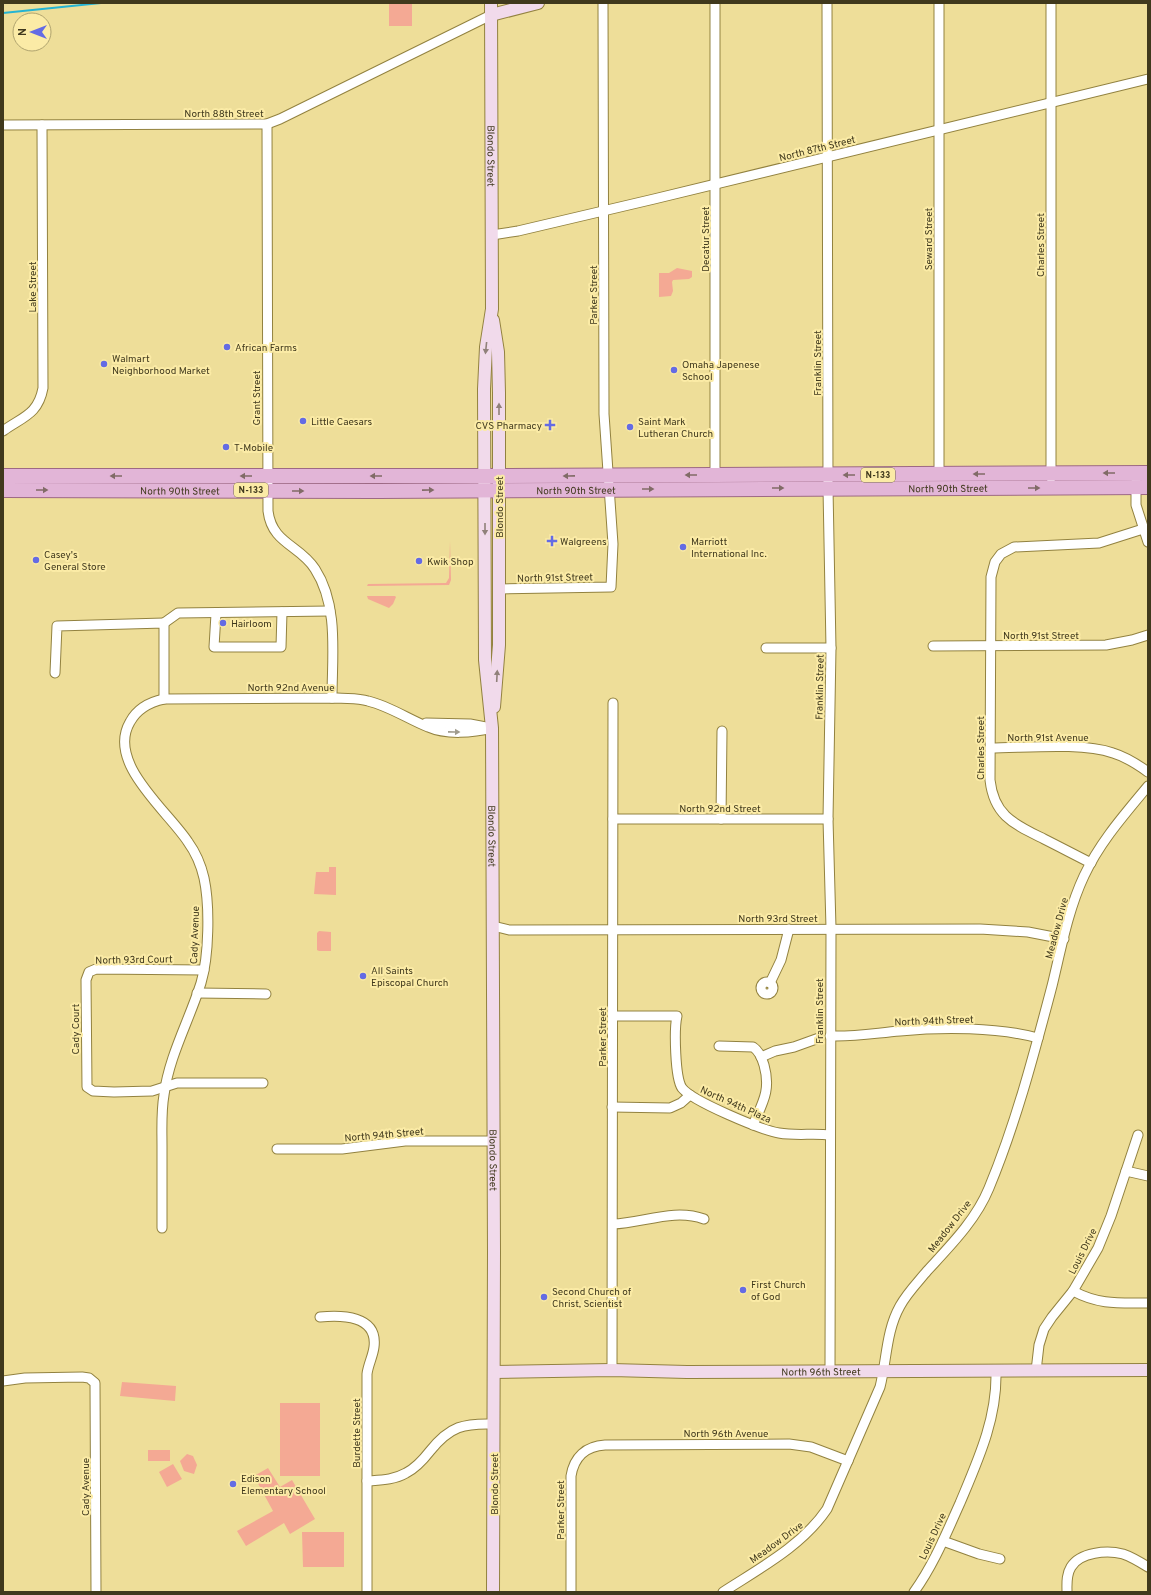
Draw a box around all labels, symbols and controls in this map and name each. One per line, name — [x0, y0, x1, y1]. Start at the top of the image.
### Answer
north arrow — [12, 12, 52, 52]
text: N — [16, 28, 30, 36]
street label: North 88th Street — [184, 108, 264, 121]
street label: Blondo Street — [483, 125, 497, 187]
street label: North 87th Street — [778, 134, 857, 165]
street label: Decatur Street — [700, 206, 713, 272]
street label: Seward Street — [923, 207, 936, 270]
street label: Charles Street — [1035, 213, 1048, 277]
street label: Lake Street — [27, 261, 40, 313]
street label: Parker Street — [588, 265, 601, 325]
street label: Franklin Street — [812, 330, 825, 396]
marker: African Farms — [222, 342, 232, 352]
place label: African Farms — [235, 342, 297, 355]
one-way arrow — [483, 342, 489, 354]
place label: Walmart Neighborhood Market — [112, 353, 210, 378]
marker: Walmart Neighborhood Market — [99, 359, 109, 369]
place label: Omaha Japenese School — [682, 359, 760, 384]
marker: Omaha Japenese School — [669, 365, 679, 375]
street label: Grant Street — [251, 370, 264, 426]
one-way arrow — [496, 402, 502, 415]
marker: Little Caesars — [298, 416, 308, 426]
place label: Little Caesars — [311, 416, 373, 429]
place label: Saint Mark Lutheran Church — [638, 416, 713, 441]
place label: CVS Pharmacy — [476, 420, 542, 433]
marker: CVS Pharmacy — [545, 420, 555, 430]
marker: Saint Mark Lutheran Church — [625, 422, 635, 432]
marker: T-Mobile — [221, 442, 231, 452]
place label: T-Mobile — [234, 442, 273, 455]
road number: N-133 — [861, 468, 895, 482]
one-way arrow — [1102, 470, 1115, 476]
one-way arrow — [972, 471, 985, 477]
one-way arrow — [684, 472, 697, 478]
one-way arrow — [842, 472, 855, 478]
one-way arrow — [109, 473, 122, 479]
one-way arrow — [239, 473, 252, 479]
one-way arrow — [369, 473, 382, 479]
one-way arrow — [562, 473, 575, 479]
street label: Blondo Street — [494, 476, 507, 538]
road number: N-133 — [234, 483, 268, 497]
street label: North 90th Street — [908, 483, 988, 496]
street label: North 90th Street — [140, 485, 220, 499]
street label: North 90th Street — [536, 485, 616, 498]
one-way arrow — [772, 485, 784, 492]
one-way arrow — [1028, 485, 1041, 491]
one-way arrow — [642, 486, 655, 492]
one-way arrow — [36, 487, 49, 493]
one-way arrow — [422, 487, 435, 493]
one-way arrow — [292, 488, 305, 494]
one-way arrow — [482, 523, 488, 536]
marker: Walgreens — [547, 536, 557, 546]
place label: Walgreens — [560, 536, 607, 549]
place label: Marriott International Inc. — [691, 536, 767, 561]
marker: Marriott International Inc. — [678, 542, 688, 552]
place label: Casey's General Store — [44, 549, 106, 574]
marker: Casey's General Store — [31, 555, 41, 565]
marker: Kwik Shop — [414, 556, 424, 566]
place label: Kwik Shop — [427, 556, 474, 569]
street label: North 91st Street — [517, 571, 593, 586]
marker: Hairloom — [218, 618, 228, 628]
place label: Hairloom — [231, 618, 272, 631]
street label: North 91st Street — [1003, 630, 1079, 643]
street label: Franklin Street — [813, 654, 828, 720]
one-way arrow — [494, 669, 500, 682]
street label: North 92nd Avenue — [247, 682, 335, 695]
street label: Charles Street — [975, 716, 988, 780]
one-way arrow — [448, 729, 461, 735]
street label: North 91st Avenue — [1007, 732, 1089, 745]
street label: North 92nd Street — [679, 803, 761, 816]
street label: Blondo Street — [484, 805, 498, 867]
street label: Meadow Drive — [1043, 896, 1072, 961]
street label: Cady Avenue — [188, 906, 203, 964]
street label: North 93rd Street — [738, 913, 818, 926]
street label: North 93rd Court — [95, 953, 173, 968]
place label: All Saints Episcopal Church — [371, 965, 448, 990]
marker: All Saints Episcopal Church — [358, 971, 368, 981]
street label: Franklin Street — [814, 978, 827, 1044]
street label: Cady Court — [70, 1003, 83, 1054]
street label: Parker Street — [597, 1007, 610, 1067]
street label: North 94th Street — [894, 1014, 974, 1029]
street label: North 94th Plaza — [698, 1084, 773, 1127]
street label: North 94th Street — [344, 1126, 425, 1145]
street label: Blondo Street — [486, 1129, 499, 1191]
street label: Meadow Drive — [926, 1198, 975, 1256]
street label: Louis Drive — [1066, 1226, 1100, 1277]
place label: First Church of God — [751, 1279, 806, 1304]
marker: First Church of God — [738, 1285, 748, 1295]
place label: Second Church of Christ, Scientist — [552, 1286, 632, 1311]
marker: Second Church of Christ, Scientist — [539, 1292, 549, 1302]
street label: North 96th Street — [781, 1366, 861, 1380]
street label: Burdette Street — [351, 1398, 364, 1468]
street label: North 96th Avenue — [684, 1428, 768, 1441]
street label: Blondo Street — [489, 1453, 502, 1515]
street label: Cady Avenue — [80, 1458, 93, 1516]
place label: Edison Elementary School — [241, 1473, 326, 1498]
marker: Edison Elementary School — [228, 1479, 238, 1489]
street label: Parker Street — [555, 1480, 568, 1540]
street label: Louis Drive — [917, 1511, 950, 1562]
street label: Meadow Drive — [748, 1519, 806, 1567]

